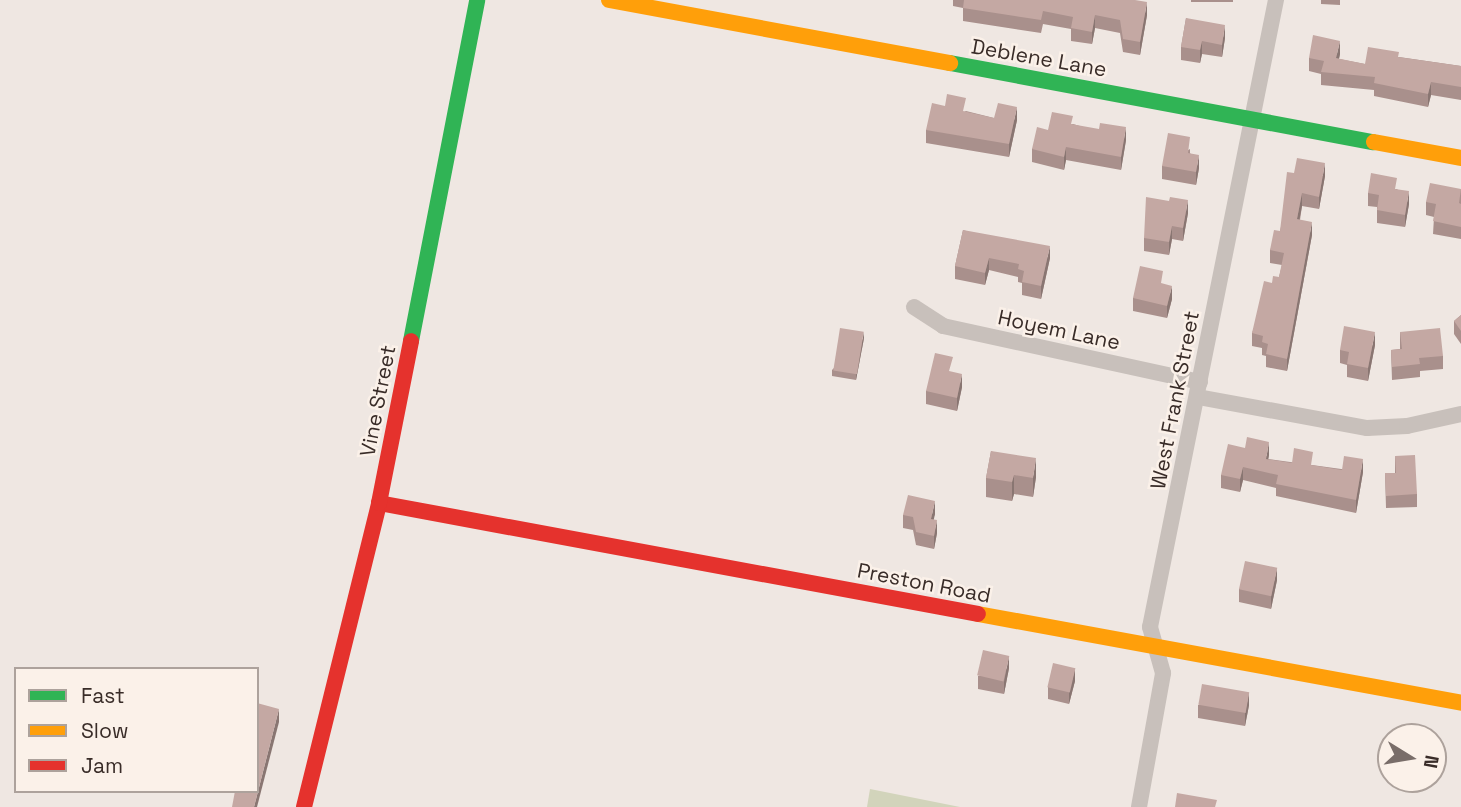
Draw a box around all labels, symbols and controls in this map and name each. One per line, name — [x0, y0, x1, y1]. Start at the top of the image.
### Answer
street label: Deblene Lane — [969, 34, 1109, 82]
street label: Hoyem Lane — [996, 305, 1122, 355]
street label: West Frank Street — [1145, 309, 1205, 491]
street label: Vine Street — [355, 343, 401, 459]
street label: Preston Road — [855, 558, 993, 608]
legend — [14, 667, 259, 793]
text: Fast — [81, 682, 125, 709]
text: Slow — [81, 717, 129, 744]
north arrow — [1377, 723, 1447, 793]
text: Jam — [81, 752, 123, 779]
text: N — [1418, 753, 1445, 770]

